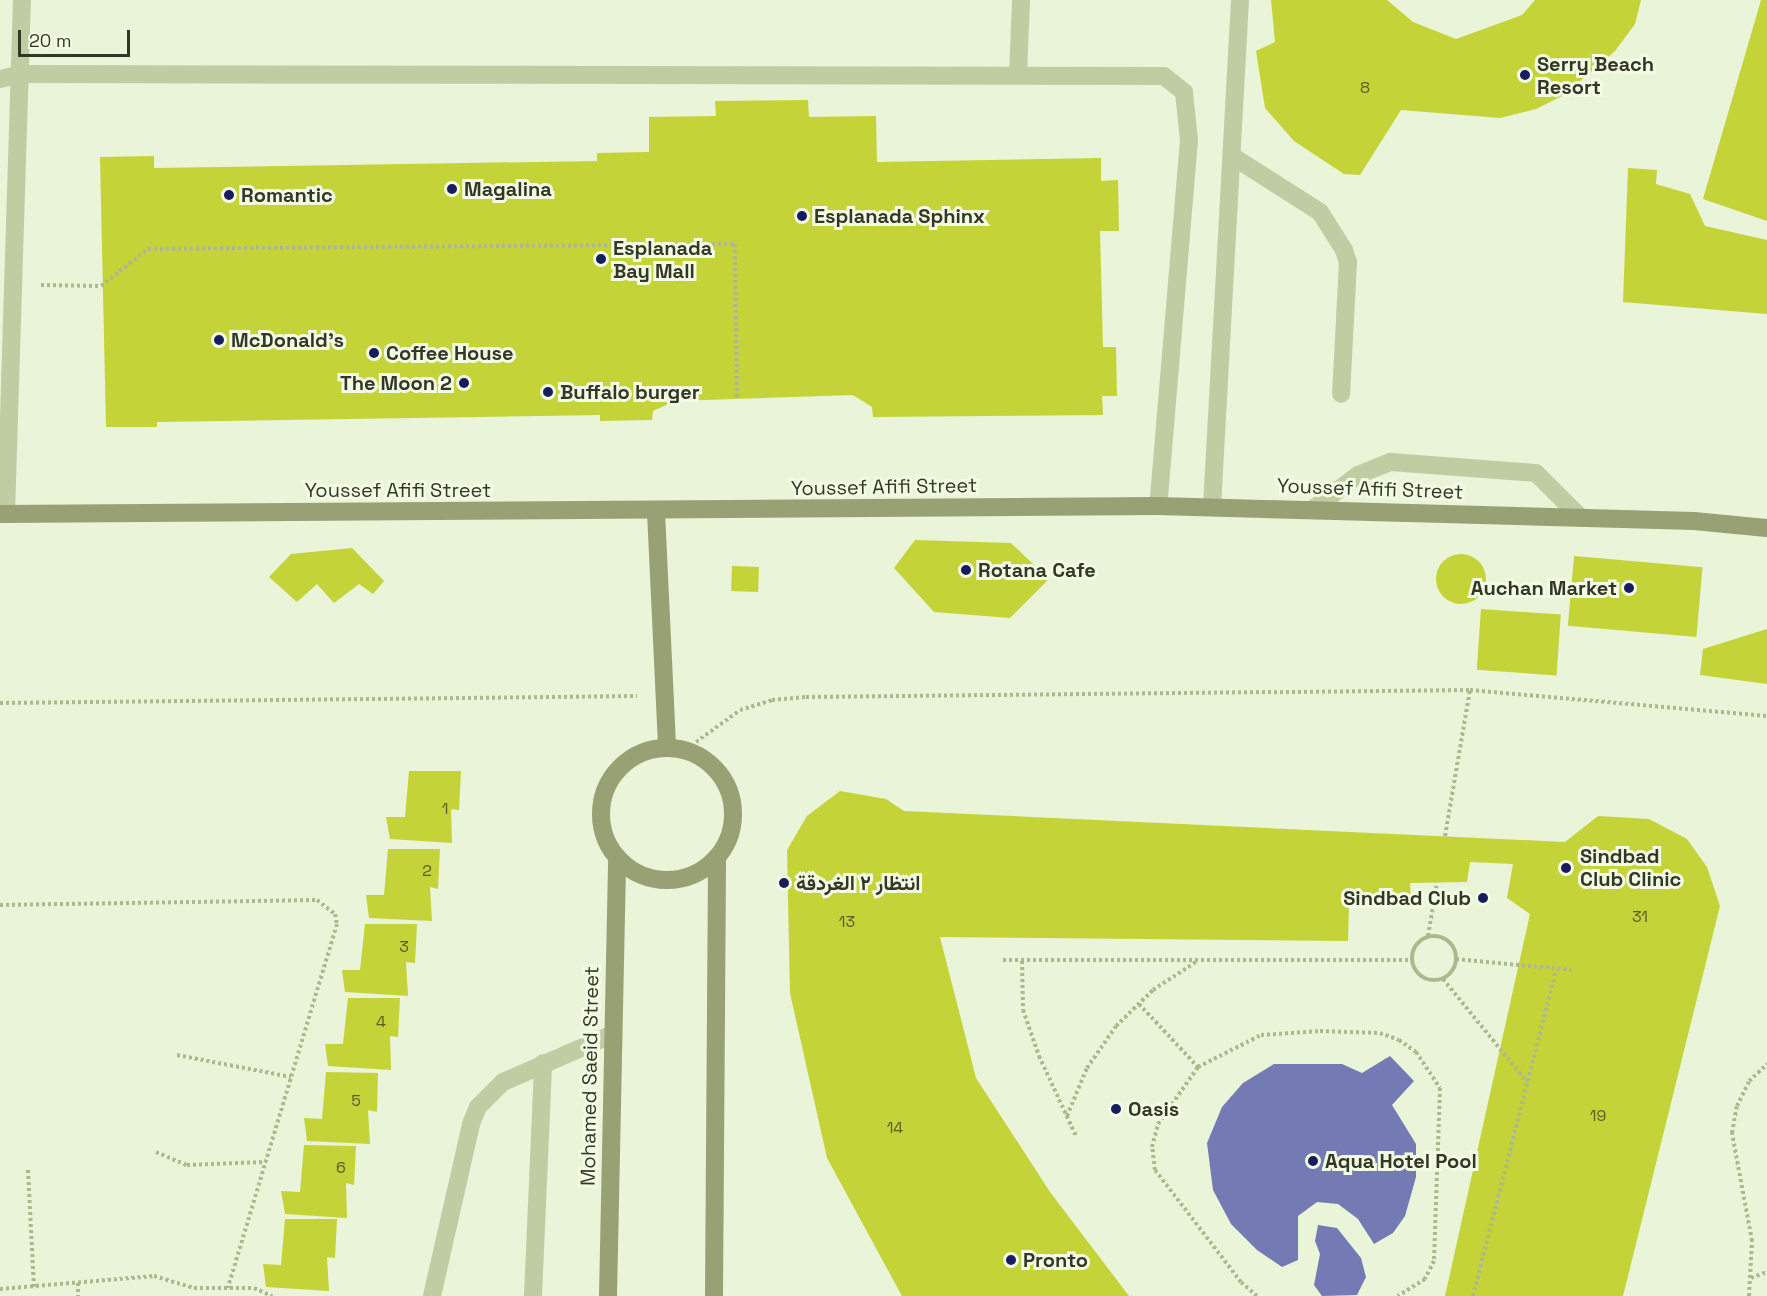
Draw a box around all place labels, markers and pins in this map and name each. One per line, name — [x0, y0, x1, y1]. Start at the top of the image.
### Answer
place label: Serry Beach Resort — [1537, 52, 1654, 99]
marker: Serry Beach Resort — [1518, 68, 1532, 82]
place label: Magalina — [464, 177, 552, 201]
marker: Magalina — [445, 182, 459, 196]
place label: Romantic — [241, 183, 333, 207]
marker: Romantic — [222, 188, 236, 202]
place label: Esplanada Sphinx — [814, 204, 985, 228]
marker: Esplanada Sphinx — [795, 209, 809, 223]
place label: Esplanada Bay Mall — [613, 236, 712, 283]
marker: Esplanada Bay Mall — [594, 252, 608, 266]
place label: McDonald's — [231, 328, 344, 352]
marker: McDonald's — [212, 333, 226, 347]
place label: Coffee House — [386, 341, 514, 365]
marker: Coffee House — [367, 346, 381, 360]
place label: The Moon 2 — [340, 371, 452, 395]
marker: The Moon 2 — [457, 376, 471, 390]
place label: Buffalo burger — [560, 380, 700, 404]
marker: Buffalo burger — [541, 385, 555, 399]
place label: Rotana Cafe — [978, 558, 1096, 582]
marker: Rotana Cafe — [959, 563, 973, 577]
place label: Auchan Market — [1471, 576, 1617, 600]
marker: Auchan Market — [1622, 581, 1636, 595]
place label: Sindbad Club Clinic — [1580, 844, 1681, 891]
marker: Sindbad Club Clinic — [1557, 859, 1575, 877]
place label: انتظار ٢ الغردقة — [796, 871, 920, 895]
marker: انتظار ٢ الغردقة — [777, 876, 791, 890]
place label: Sindbad Club — [1343, 886, 1471, 910]
marker: Sindbad Club — [1476, 891, 1490, 905]
place label: Oasis — [1128, 1097, 1179, 1121]
marker: Oasis — [1109, 1102, 1123, 1116]
place label: Aqua Hotel Pool — [1325, 1149, 1477, 1173]
marker: Aqua Hotel Pool — [1306, 1154, 1320, 1168]
place label: Pronto — [1023, 1248, 1088, 1272]
marker: Pronto — [1004, 1253, 1018, 1267]

